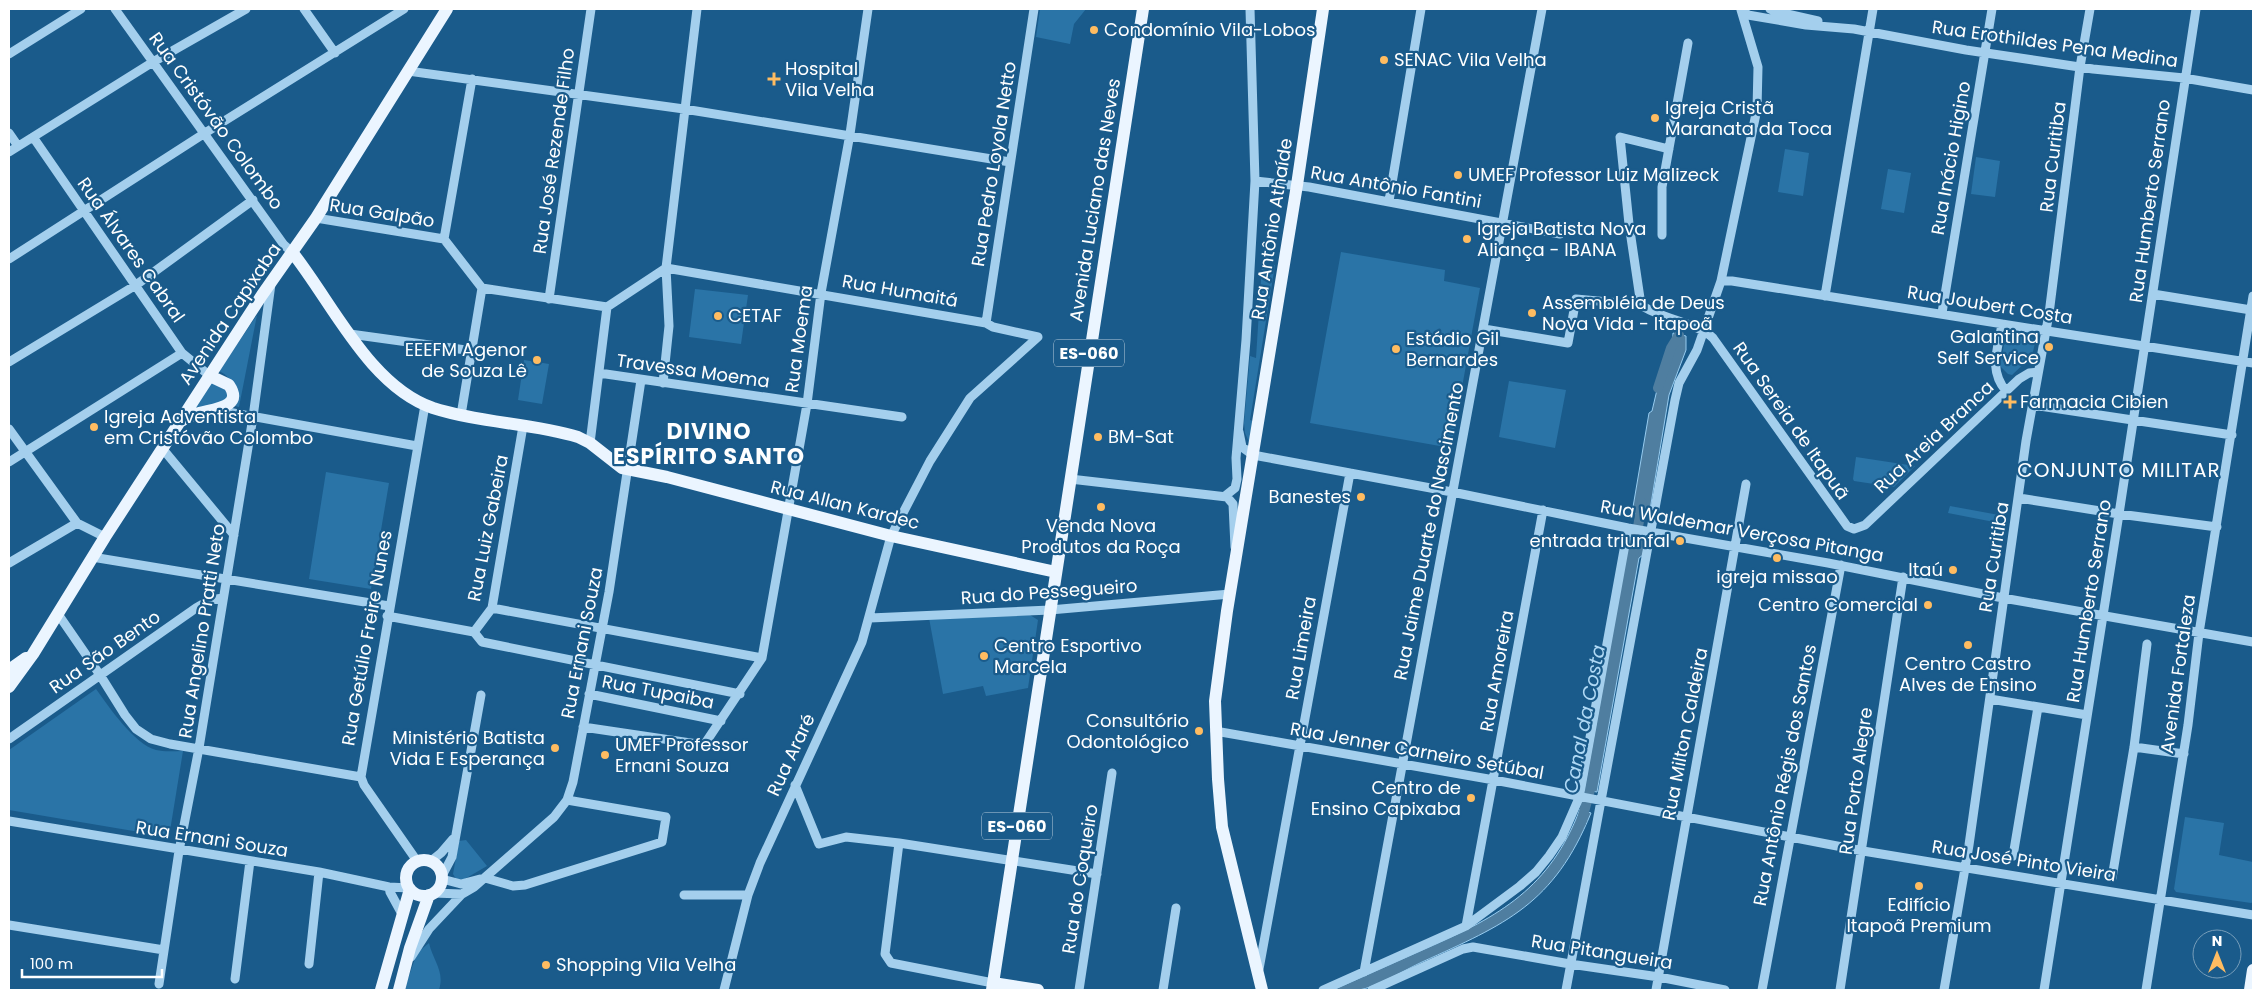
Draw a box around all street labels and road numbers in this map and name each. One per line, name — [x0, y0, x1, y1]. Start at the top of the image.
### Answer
street label: Rua Erothildes Pena Medina — [1930, 14, 2180, 73]
street label: Rua Cristóvão Colombo — [143, 27, 289, 215]
street label: Rua José Rezende Filho — [527, 46, 580, 256]
street label: Rua Pedro Loyola Netto — [965, 60, 1022, 268]
street label: Avenida Luciano das Neves — [1063, 76, 1126, 323]
street label: Rua Inácio Higino — [1925, 79, 1976, 237]
street label: Rua Humberto Serrano — [2123, 98, 2176, 304]
street label: Rua Curitiba — [2033, 100, 2072, 214]
street label: Rua Antônio Athaíde — [1245, 136, 1298, 322]
street label: Rua Antônio Fantini — [1309, 159, 1484, 214]
street label: Rua Álvares Cabral — [72, 172, 191, 327]
street label: Rua Galpão — [328, 192, 436, 233]
street label: Avenida Capixaba — [173, 238, 286, 390]
street label: Rua Humaitá — [840, 268, 960, 313]
street label: Rua Joubert Costa — [1906, 279, 2074, 330]
street label: Rua Moema — [779, 284, 818, 394]
street label: Rua Sereia de Itapuã — [1727, 337, 1855, 505]
road number: ES-060 — [1054, 339, 1124, 366]
street label: Travessa Moema — [615, 347, 771, 394]
street label: Rua Areia Branca — [1868, 375, 1999, 499]
street label: Rua Jaime Duarte do Nascimento — [1387, 380, 1470, 682]
street label: Rua Luiz Gabeira — [461, 452, 514, 603]
street label: Rua Allan Kardec — [768, 474, 922, 535]
street label: Rua Waldemar Verçosa Pitanga — [1598, 493, 1886, 568]
street label: Rua Humberto Serrano — [2060, 498, 2117, 704]
street label: Rua Curitiba — [1972, 500, 2015, 614]
street label: Rua Angelino Pratti Neto — [172, 522, 231, 740]
street label: Rua Getúlio Freire Nunes — [335, 528, 398, 748]
street label: Rua Ernani Souza — [555, 565, 608, 721]
street label: Rua do Pessegueiro — [960, 573, 1138, 610]
street label: Avenida Fortaleza — [2154, 593, 2201, 755]
street label: Rua Limeira — [1279, 594, 1322, 702]
street label: Rua São Bento — [44, 604, 165, 699]
street label: Rua Amoreira — [1474, 608, 1519, 734]
street label: Rua Antônio Régis dos Santos — [1747, 642, 1822, 908]
street label: Rua Milton Caldeira — [1656, 645, 1714, 822]
street label: Rua Tupaiba — [600, 668, 716, 715]
street label: Rua Porto Alegre — [1833, 706, 1878, 856]
street label: Rua Araré — [761, 709, 821, 800]
street label: Rua Jenner Carneiro Setúbal — [1288, 716, 1546, 785]
street label: Rua do Coqueiro — [1055, 802, 1104, 955]
road number: ES-060 — [982, 812, 1052, 839]
street label: Rua Ernani Souza — [134, 814, 290, 863]
street label: Rua José Pinto Vieira — [1930, 834, 2118, 887]
street label: Rua Pitangueira — [1530, 928, 1674, 975]

